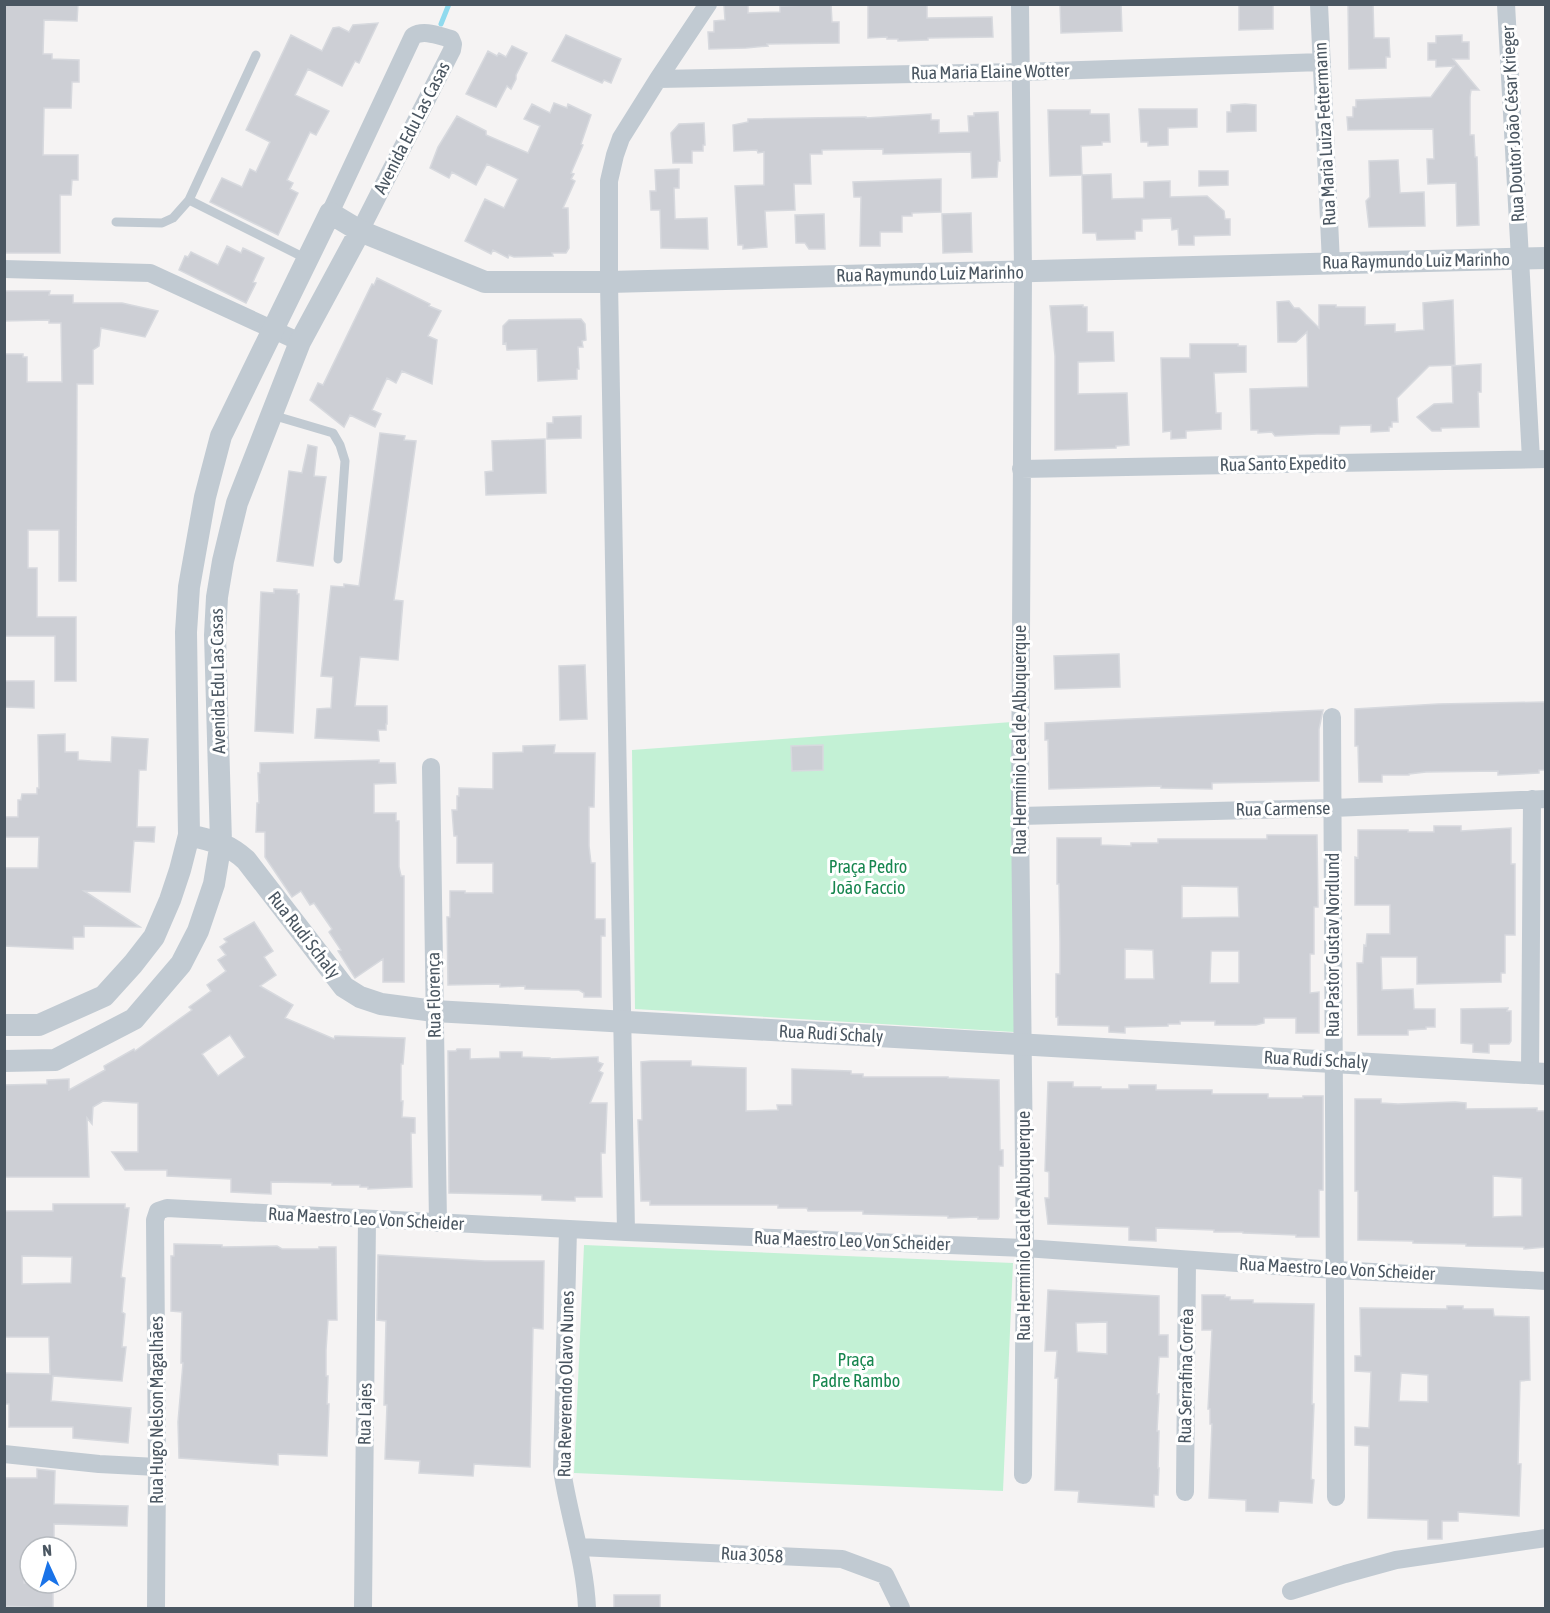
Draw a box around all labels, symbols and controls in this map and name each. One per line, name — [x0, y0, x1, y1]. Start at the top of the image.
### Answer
street label: Rua Doutor João César Krieger — [1497, 25, 1528, 223]
street label: Rua Maria Luiza Fettermann — [1309, 42, 1340, 226]
street label: Avenida Edu Las Casas — [369, 58, 454, 197]
street label: Rua Maria Elaine Wotter — [911, 60, 1070, 83]
street label: Rua Raymundo Luiz Marinho — [1322, 248, 1510, 273]
street label: Rua Raymundo Luiz Marinho — [836, 261, 1024, 286]
street label: Rua Santo Expedito — [1219, 452, 1347, 475]
street label: Avenida Edu Las Casas — [206, 608, 229, 754]
street label: Rua Hermínio Leal de Albuquerque — [1009, 625, 1030, 855]
street label: Rua Carmense — [1235, 797, 1331, 820]
street label: Rua Pastor Gustav Nordlund — [1322, 853, 1343, 1037]
park label: Praça Pedro João Faccio — [829, 856, 907, 898]
street label: Rua Rudi Schaly — [264, 887, 345, 982]
street label: Rua Florença — [422, 952, 445, 1038]
street label: Rua Rudi Schaly — [778, 1020, 884, 1047]
street label: Rua Rudi Schaly — [1263, 1046, 1369, 1073]
street label: Rua Hermínio Leal de Albuquerque — [1013, 1111, 1034, 1341]
street label: Rua Maestro Leo Von Scheider — [268, 1203, 465, 1234]
street label: Rua Maestro Leo Von Scheider — [754, 1227, 951, 1254]
street label: Rua Maestro Leo Von Scheider — [1239, 1253, 1436, 1284]
street label: Rua Reverendo Olavo Nunes — [553, 1290, 578, 1478]
street label: Rua Serrafina Corrêa — [1174, 1308, 1197, 1444]
street label: Rua Hugo Nelson Magalhães — [146, 1316, 167, 1504]
park label: Praça Padre Rambo — [812, 1349, 900, 1391]
street label: Rua Lajes — [353, 1383, 376, 1445]
north arrow — [18, 1535, 78, 1595]
text: N — [42, 1541, 52, 1559]
street label: Rua 3058 — [720, 1542, 784, 1567]

